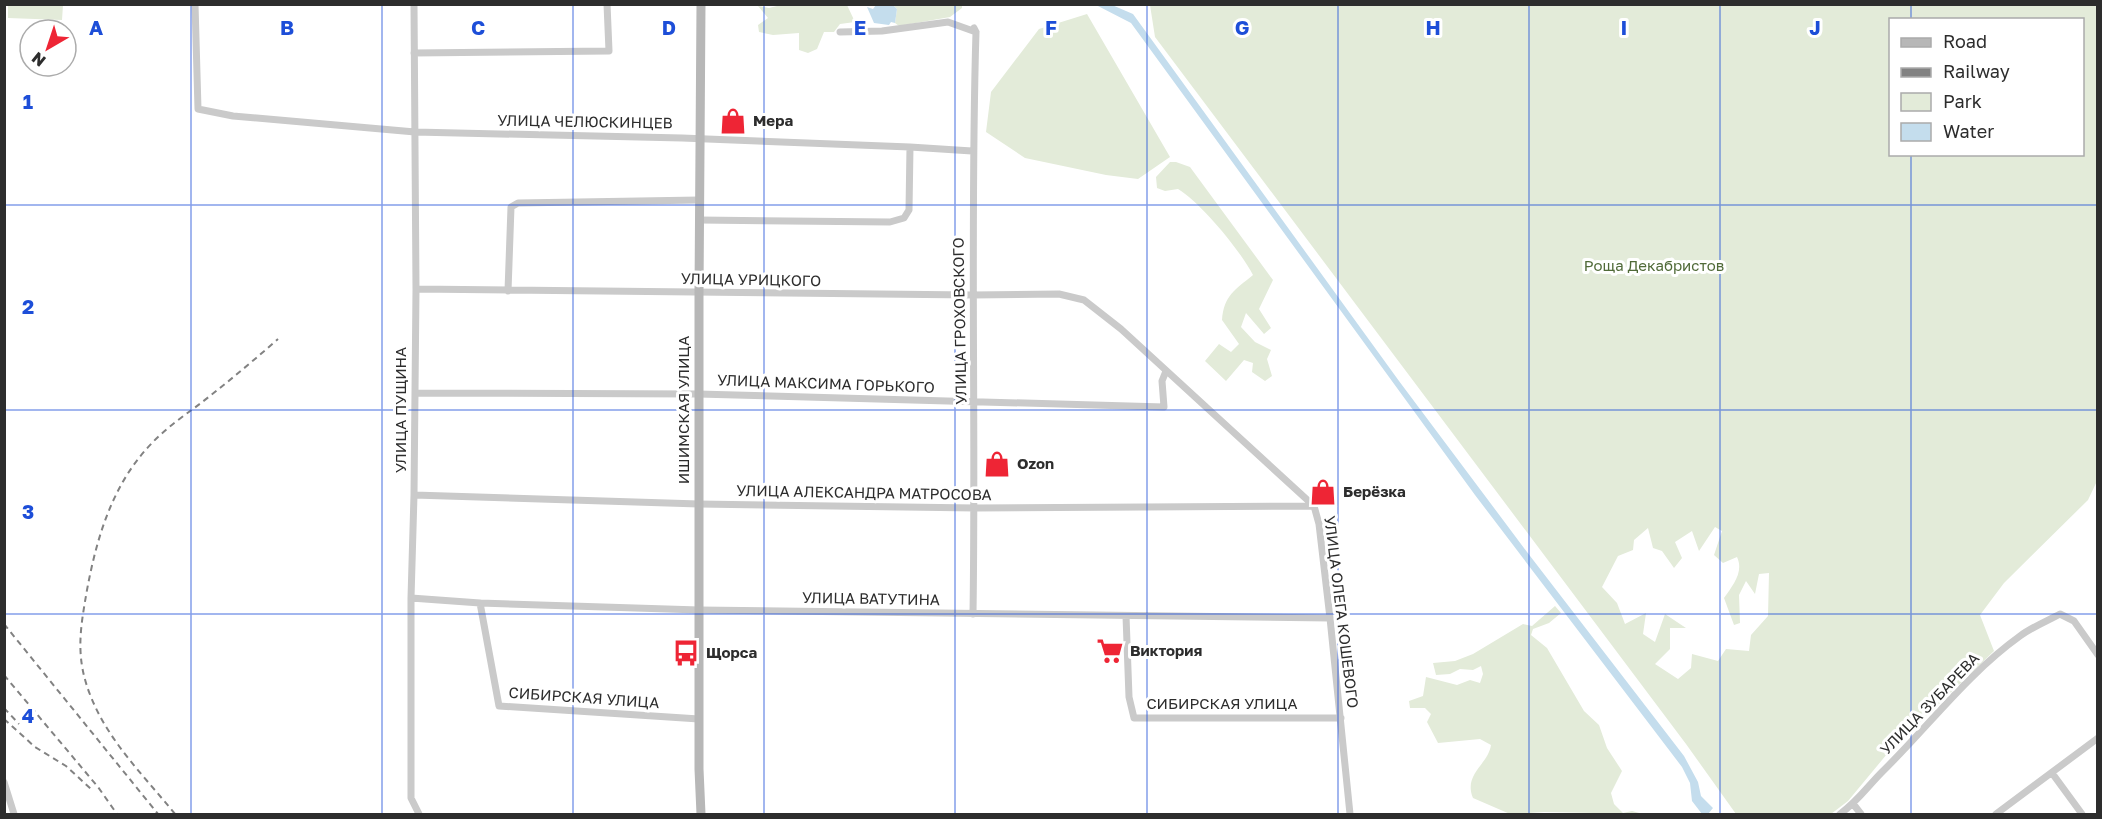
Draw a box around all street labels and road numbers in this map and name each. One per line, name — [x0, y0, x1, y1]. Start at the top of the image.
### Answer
street label: УЛИЦА ЧЕЛЮСКИНЦЕВ — [497, 110, 673, 132]
street label: УЛИЦА ГРОХОВСКОГО — [949, 237, 969, 405]
street label: УЛИЦА УРИЦКОГО — [681, 269, 821, 289]
street label: ИШИМСКАЯ УЛИЦА — [674, 336, 692, 484]
street label: УЛИЦА ПУЩИНА — [391, 347, 409, 473]
street label: УЛИЦА МАКСИМА ГОРЬКОГО — [717, 370, 935, 396]
street label: УЛИЦА АЛЕКСАНДРА МАТРОСОВА — [736, 481, 992, 503]
street label: УЛИЦА ОЛЕГА КОШЕВОГО — [1321, 515, 1363, 709]
street label: УЛИЦА ВАТУТИНА — [802, 588, 940, 608]
street label: УЛИЦА ЗУБАРЕВА — [1876, 649, 1982, 758]
street label: СИБИРСКАЯ УЛИЦА — [508, 683, 660, 711]
street label: СИБИРСКАЯ УЛИЦА — [1146, 694, 1298, 712]

